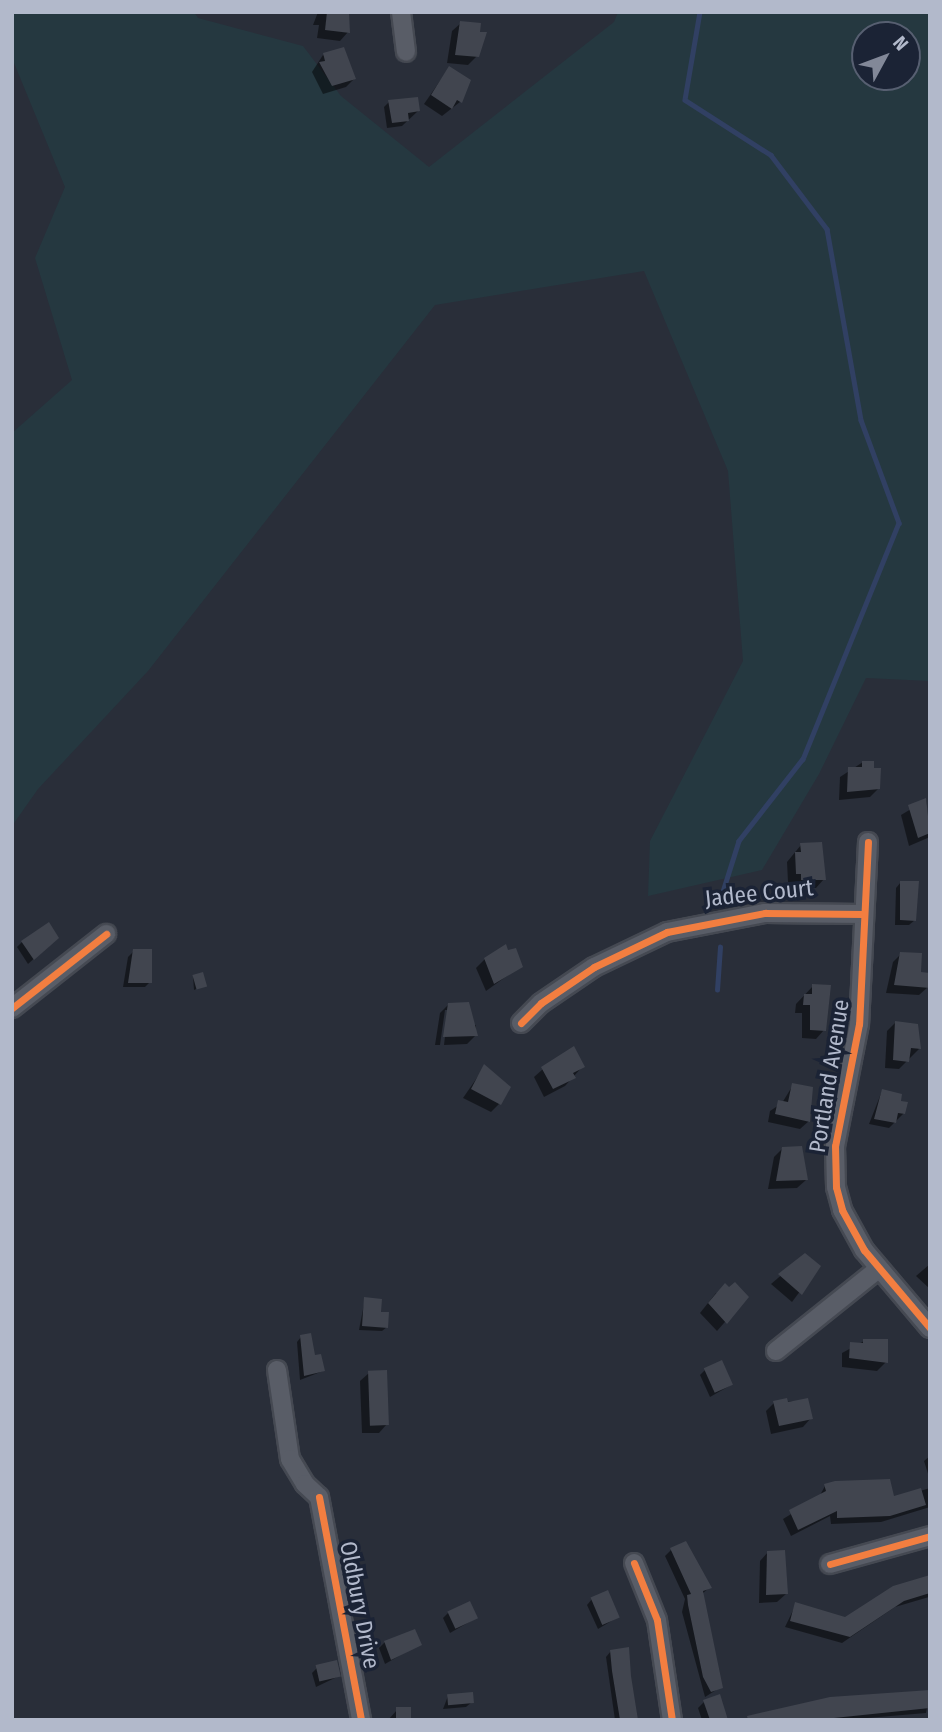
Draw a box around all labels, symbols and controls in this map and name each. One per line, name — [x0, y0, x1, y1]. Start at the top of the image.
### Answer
north arrow — [851, 21, 921, 91]
text: N — [888, 31, 913, 55]
street label: Jadee Court — [703, 874, 815, 912]
street label: Portland Avenue — [803, 997, 855, 1155]
street label: Oldbury Drive — [334, 1539, 386, 1671]

